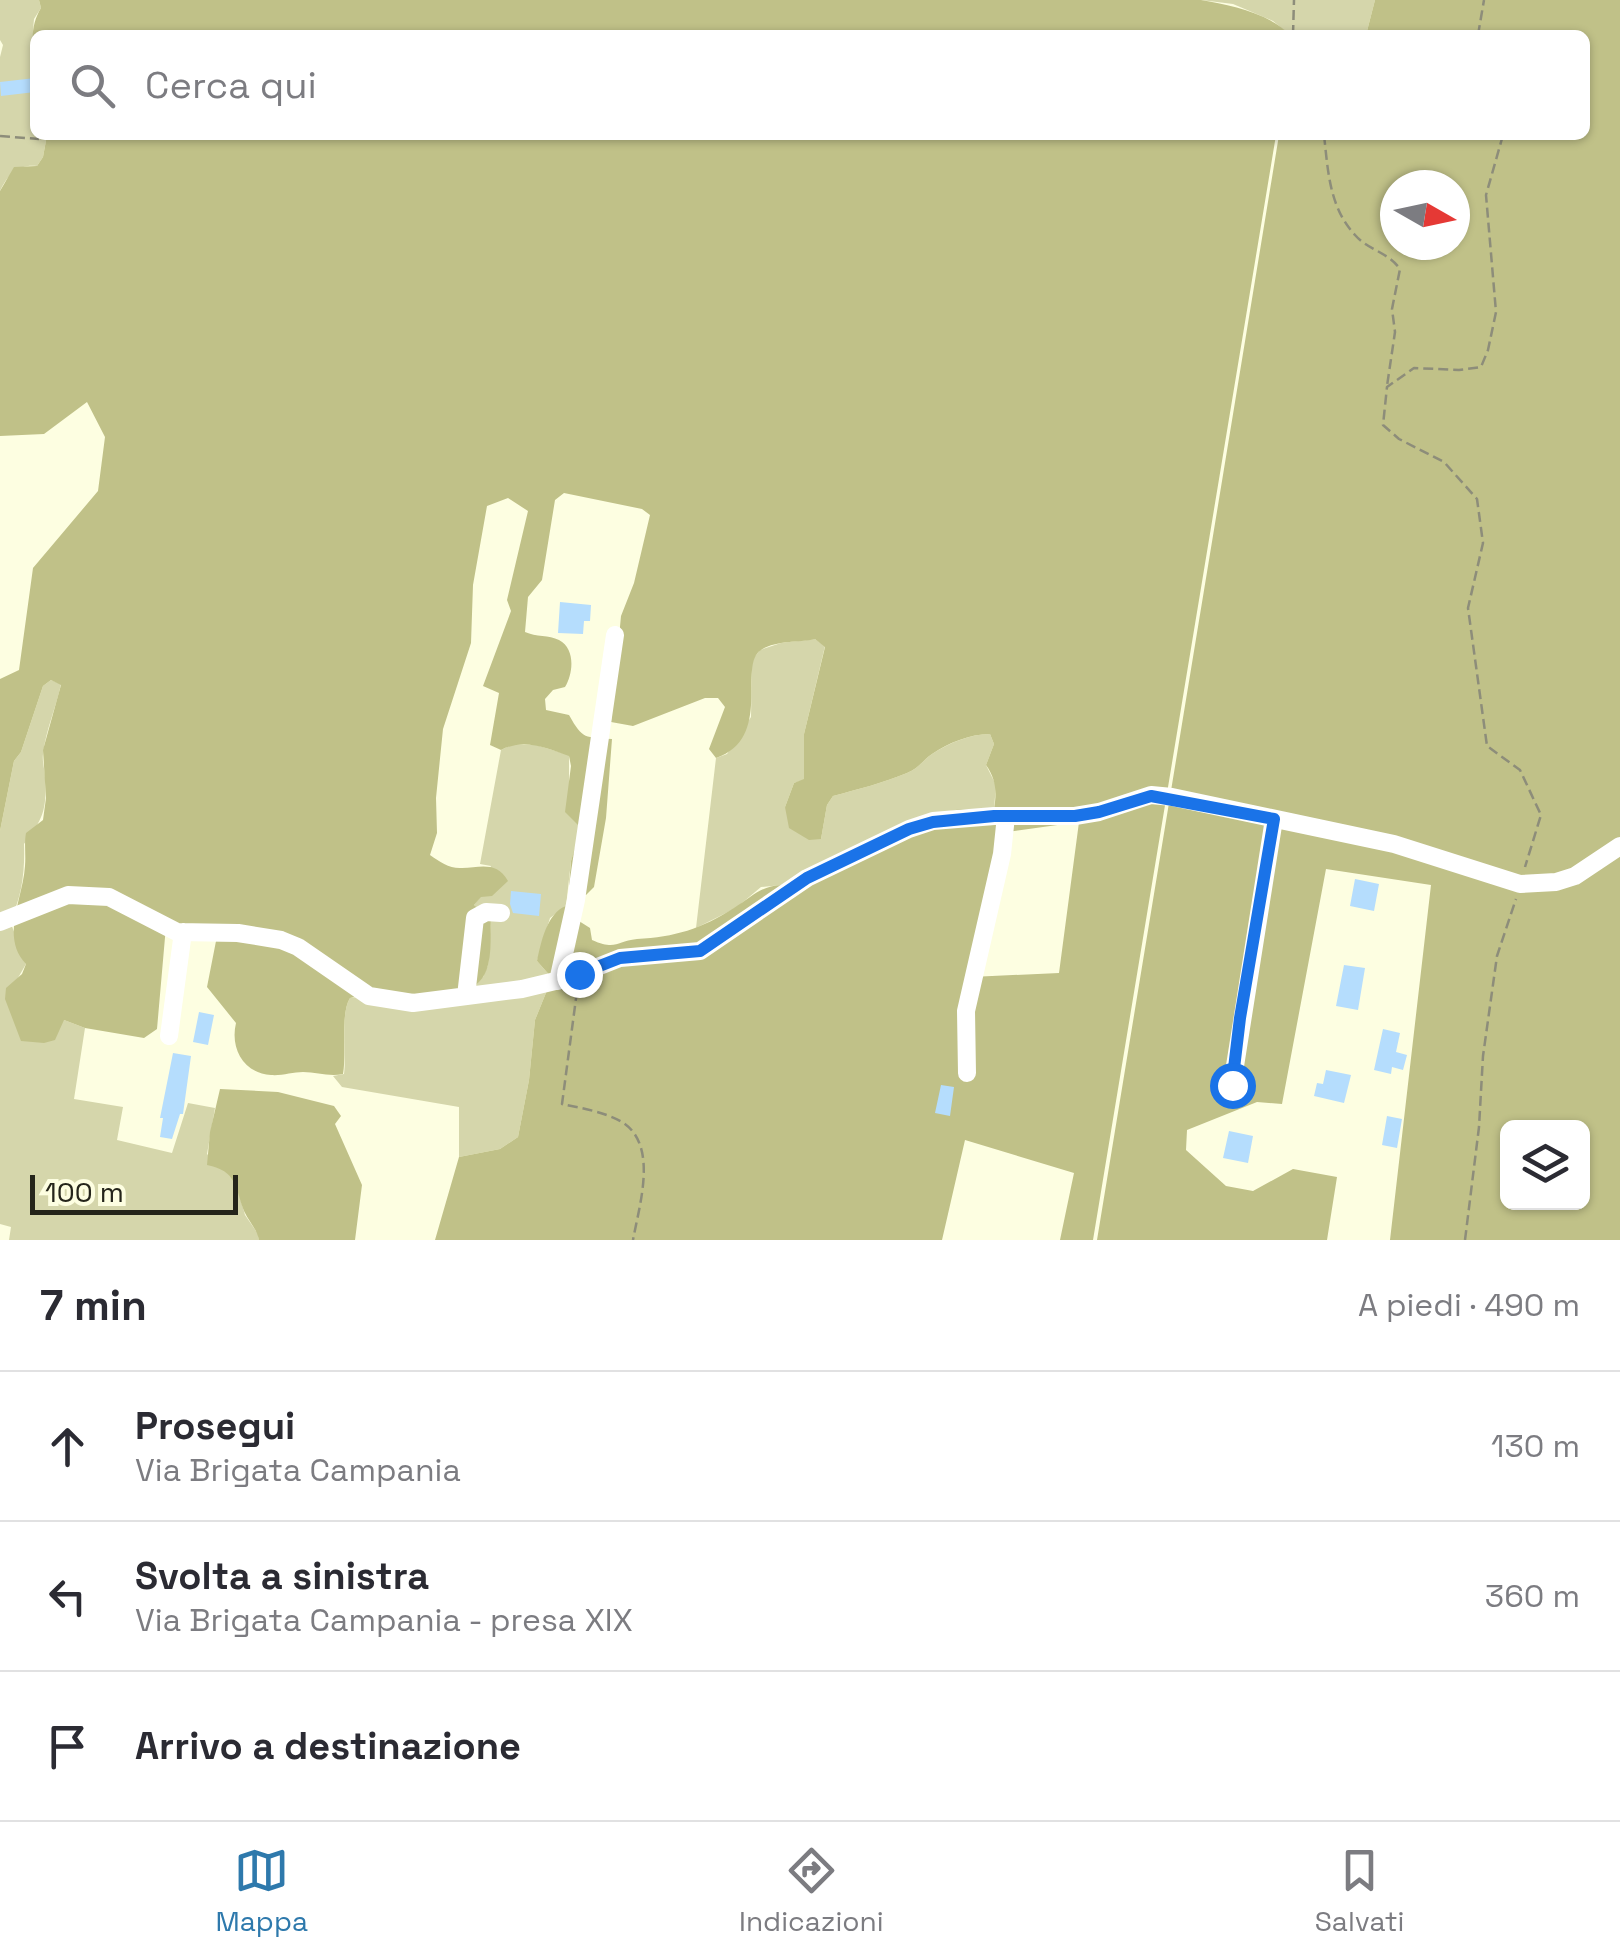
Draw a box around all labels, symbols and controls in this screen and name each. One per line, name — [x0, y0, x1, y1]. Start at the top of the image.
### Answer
search box — [30, 30, 1590, 140]
icon: search — [65, 58, 120, 113]
text: Cerca qui — [145, 61, 317, 109]
north arrow — [1380, 170, 1470, 260]
route end — [557, 952, 603, 998]
route start — [1210, 1063, 1256, 1109]
map controls — [1500, 1120, 1590, 1210]
button: layers — [1500, 1120, 1590, 1210]
scale bar — [30, 1170, 238, 1214]
text: 100 m — [45, 1174, 124, 1210]
text: 7 min — [40, 1279, 147, 1332]
text: A piedi · 490 m — [1358, 1285, 1580, 1325]
text: Prosegui — [135, 1402, 295, 1450]
icon: ahead — [40, 1419, 95, 1474]
text: 130 m — [1491, 1426, 1580, 1466]
text: Via Brigata Campania — [135, 1450, 461, 1490]
text: Svolta a sinistra — [135, 1552, 429, 1600]
icon: left — [40, 1569, 95, 1624]
text: 360 m — [1485, 1576, 1580, 1616]
text: Via Brigata Campania - presa XIX — [135, 1600, 633, 1640]
icon: arrive — [40, 1719, 95, 1774]
text: Arrivo a destinazione — [135, 1722, 521, 1770]
tab: Mappa — [216, 1843, 308, 1939]
tab: Indicazioni — [739, 1843, 884, 1939]
tab: Salvati — [1315, 1843, 1404, 1939]

